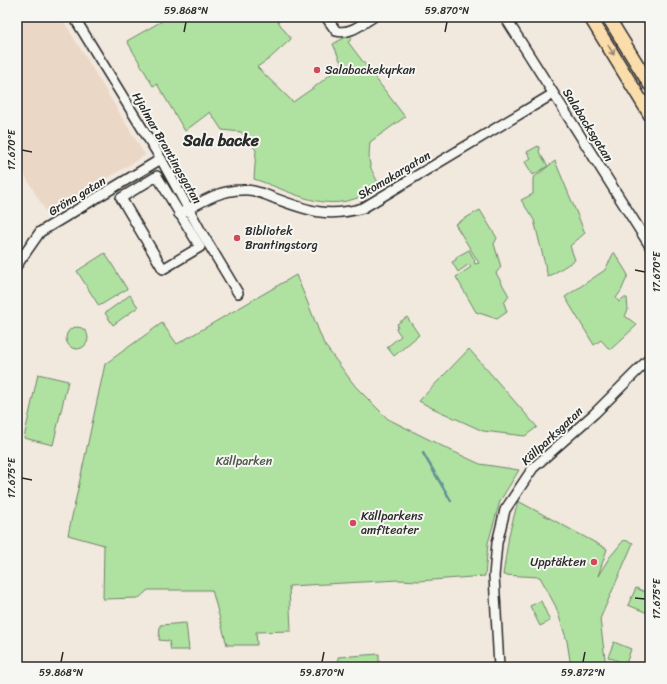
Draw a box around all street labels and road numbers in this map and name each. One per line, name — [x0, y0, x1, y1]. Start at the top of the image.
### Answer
street label: Salabacksgatan — [557, 84, 620, 167]
street label: Hjalmar Brantingsgatan — [126, 88, 208, 209]
street label: Skomakargatan — [353, 144, 435, 206]
street label: Gröna gatan — [44, 170, 111, 222]
street label: Källparksgatan — [516, 401, 589, 471]

